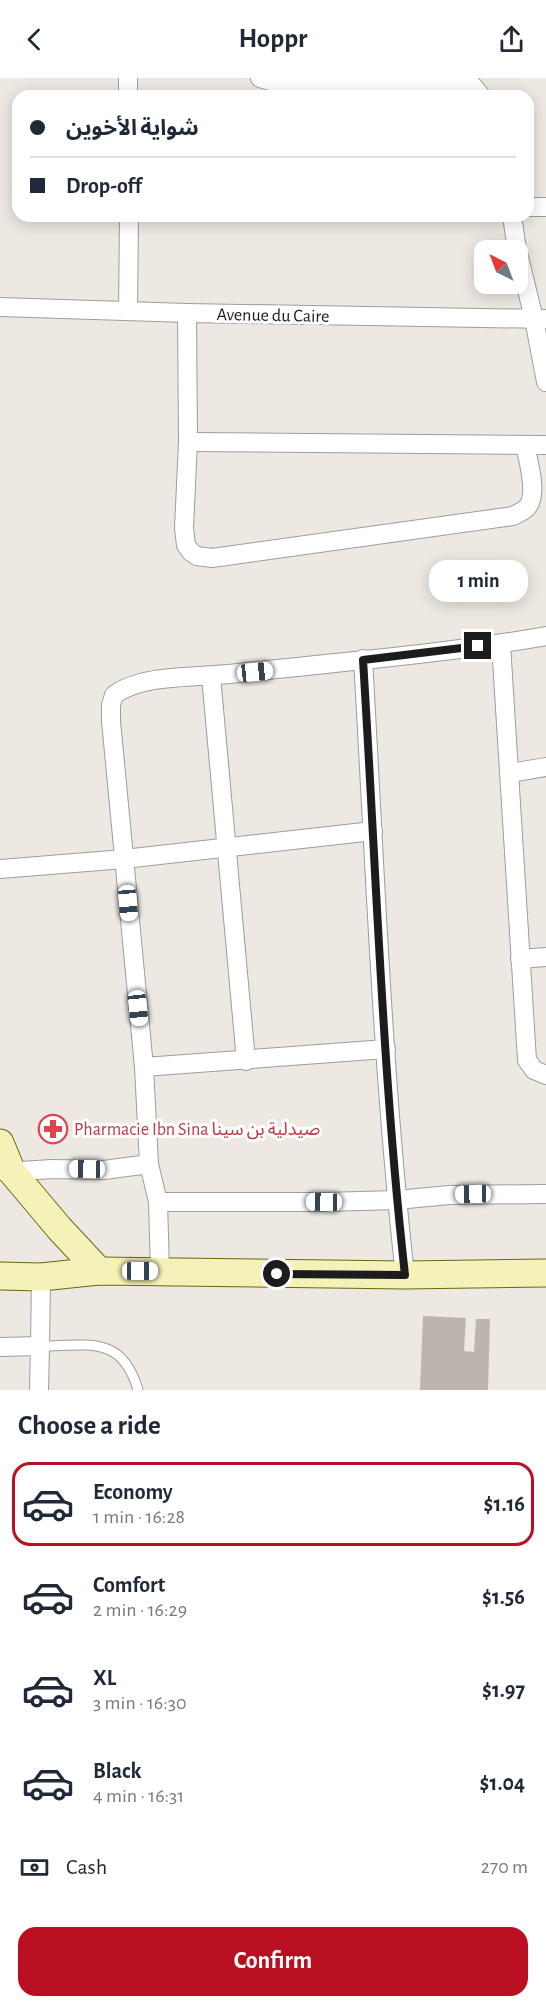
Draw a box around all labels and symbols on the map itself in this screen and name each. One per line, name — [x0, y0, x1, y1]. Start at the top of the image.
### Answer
north arrow — [474, 240, 528, 294]
street label: Avenue du Caire — [216, 306, 330, 326]
callout: 1 min — [428, 559, 528, 601]
route end — [464, 632, 491, 659]
car — [236, 661, 274, 683]
car — [117, 884, 139, 922]
car — [127, 989, 149, 1027]
pharmacy icon: Pharmacie Ibn Sina صيدلية بن سينا — [37, 1113, 69, 1145]
place label: Pharmacie Ibn Sina صيدلية بن سينا — [74, 1121, 320, 1140]
car — [69, 1160, 105, 1178]
car — [455, 1185, 491, 1203]
car — [306, 1193, 342, 1211]
route start — [263, 1260, 290, 1287]
car — [122, 1262, 158, 1280]

